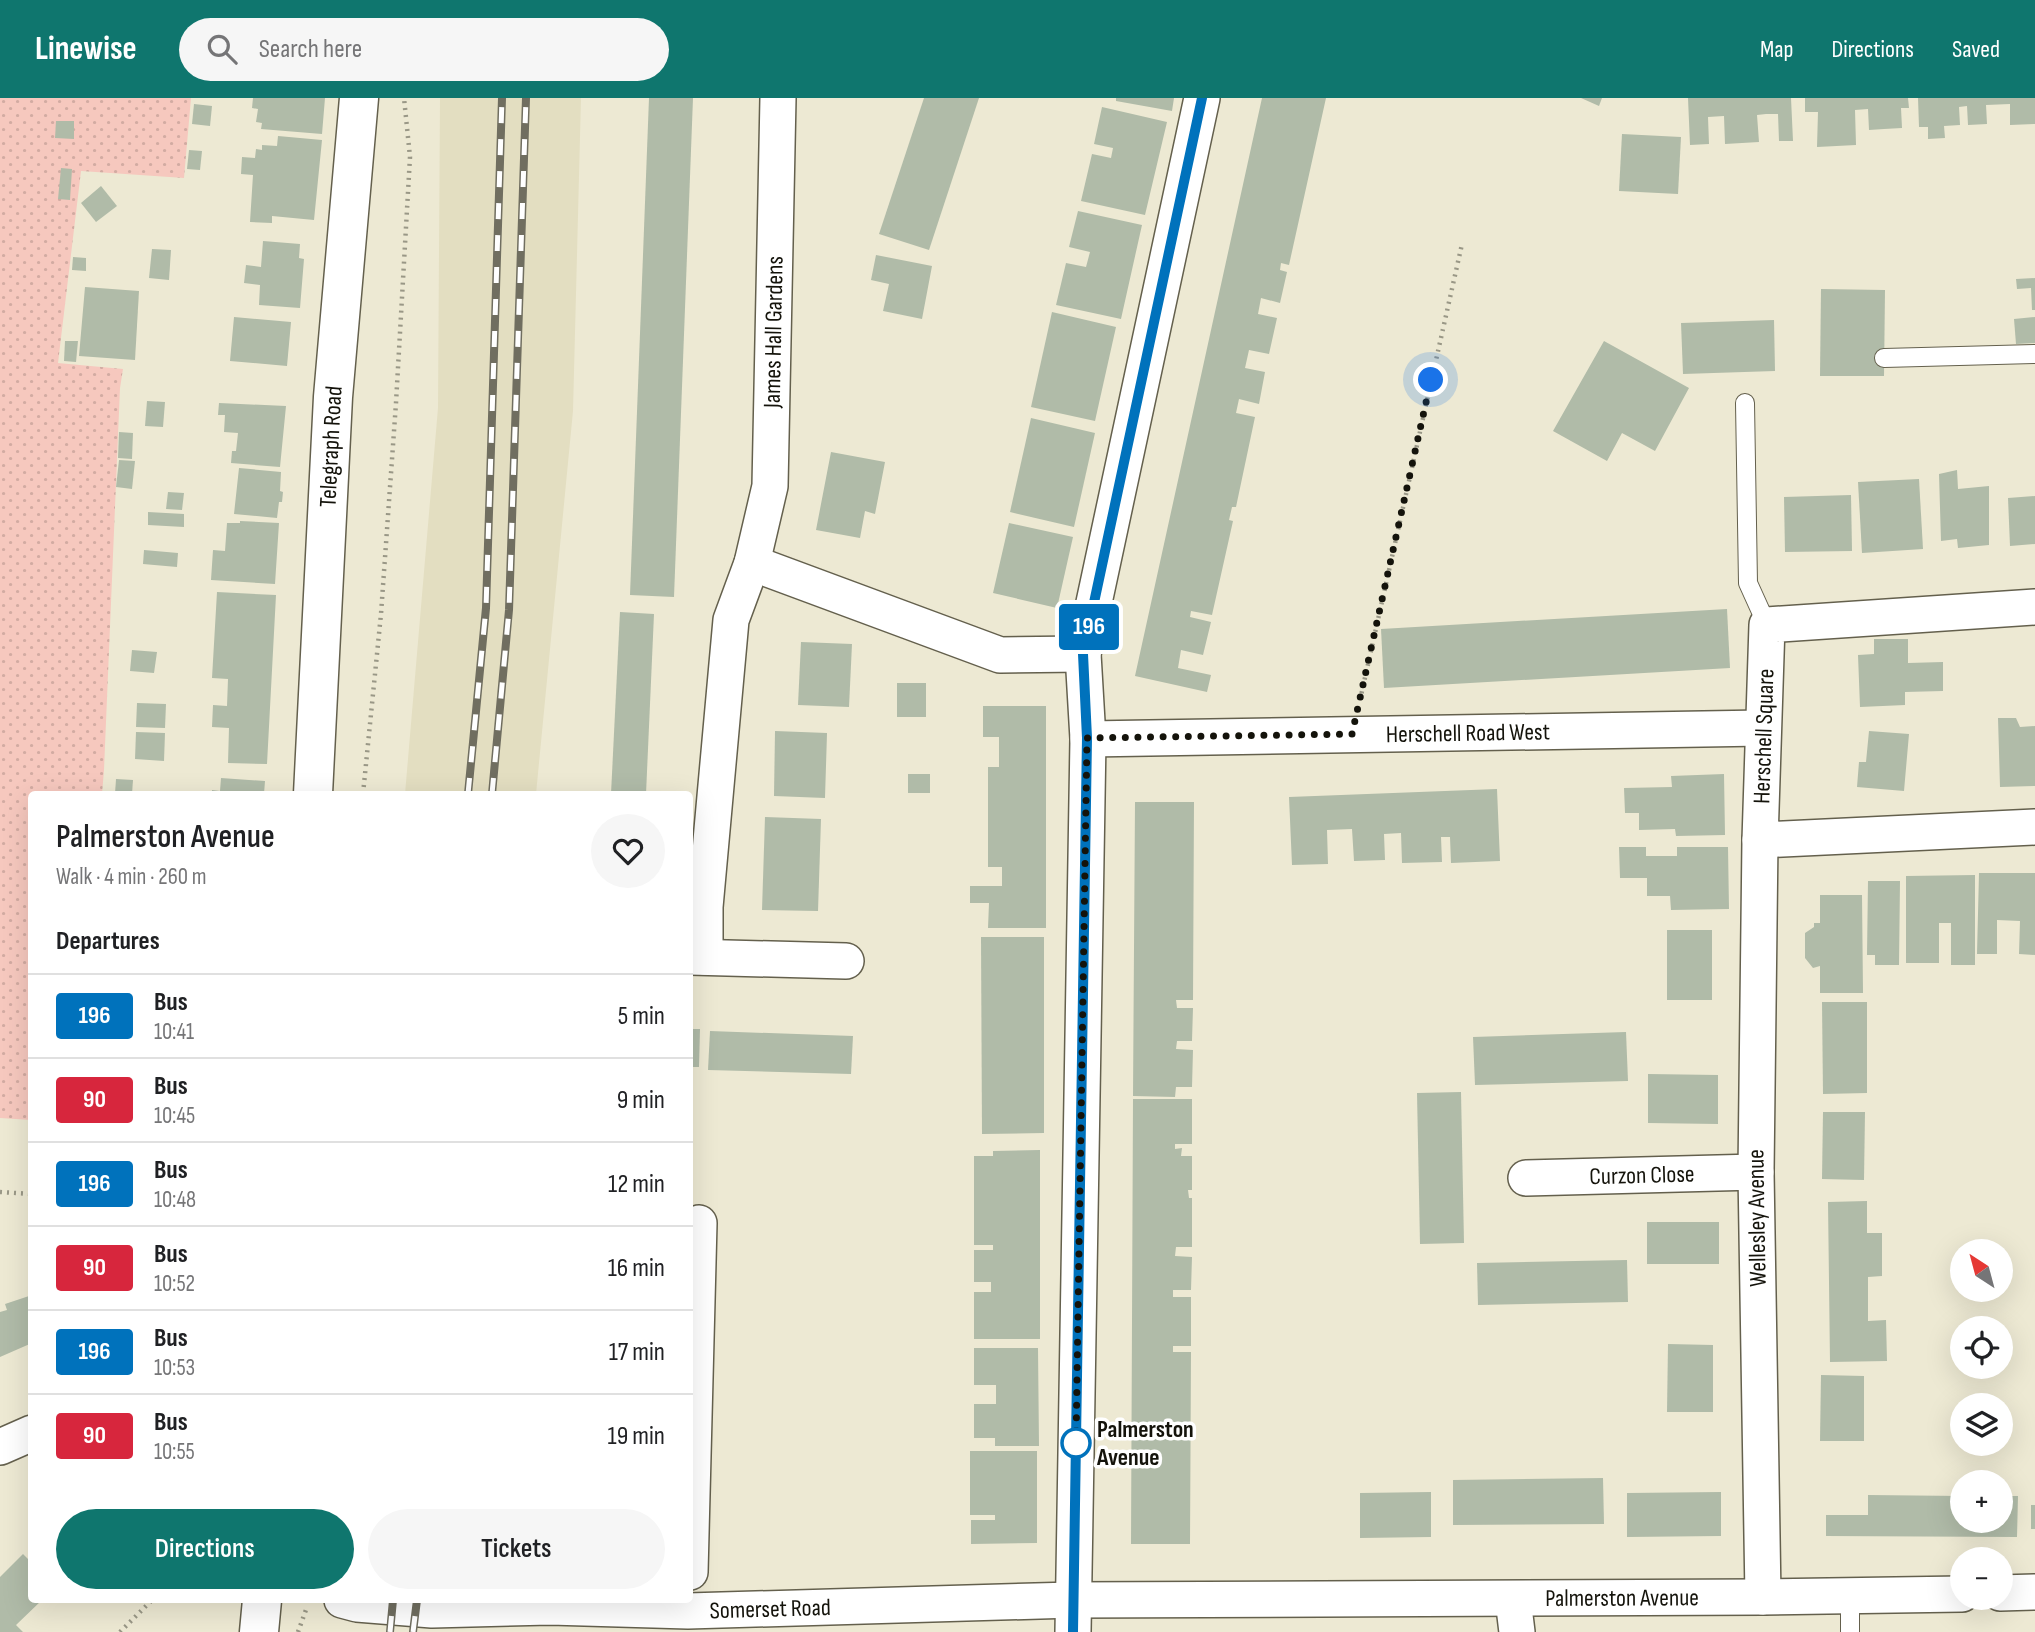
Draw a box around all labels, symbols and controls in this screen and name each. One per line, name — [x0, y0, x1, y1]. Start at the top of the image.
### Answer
search box — [179, 18, 669, 81]
text: Linewise — [35, 29, 137, 69]
icon: search — [203, 30, 241, 68]
text: Search here — [259, 34, 362, 65]
text: Map — [1760, 35, 1793, 64]
text: Directions — [1831, 35, 1914, 64]
text: Saved — [1952, 35, 2000, 64]
street label: James Hall Gardens — [757, 256, 789, 409]
your location — [1413, 362, 1448, 397]
street label: Telegraph Road — [313, 385, 348, 508]
line badge: 196 — [1049, 604, 1129, 650]
text: 196 — [1073, 612, 1105, 641]
street label: Herschell Square — [1747, 668, 1780, 804]
street label: Herschell Road West — [1386, 717, 1550, 749]
button: heart — [591, 814, 665, 888]
text: Palmerston Avenue — [56, 817, 275, 857]
text: Walk · 4 min · 260 m — [56, 863, 206, 891]
text: Departures — [56, 926, 160, 957]
text: Bus — [154, 987, 188, 1018]
text: 196 — [78, 1001, 111, 1030]
text: 5 min — [618, 1001, 665, 1032]
text: 10:41 — [154, 1018, 194, 1046]
text: Bus — [154, 1071, 188, 1102]
text: 90 — [83, 1085, 106, 1114]
text: 9 min — [617, 1085, 665, 1116]
text: 10:45 — [154, 1102, 195, 1130]
street label: Wellesley Avenue — [1741, 1149, 1773, 1287]
text: Bus — [154, 1155, 188, 1186]
street label: Curzon Close — [1589, 1159, 1695, 1191]
text: 196 — [78, 1169, 111, 1198]
text: 12 min — [608, 1169, 665, 1200]
text: 10:48 — [154, 1186, 196, 1214]
text: Bus — [154, 1239, 188, 1270]
north arrow — [1950, 1239, 2012, 1302]
map controls — [1950, 1239, 2013, 1610]
text: 90 — [83, 1253, 106, 1282]
text: 16 min — [608, 1253, 665, 1284]
text: 10:52 — [154, 1270, 195, 1298]
button: locate — [1950, 1316, 2013, 1379]
text: Bus — [154, 1323, 188, 1354]
text: 196 — [78, 1337, 111, 1366]
text: 17 min — [609, 1337, 665, 1368]
text: 10:53 — [154, 1354, 195, 1382]
button: layers — [1950, 1393, 2013, 1456]
text: Bus — [154, 1407, 188, 1438]
place label: Palmerston Avenue — [1096, 1415, 1194, 1472]
text: 90 — [83, 1421, 106, 1450]
text: 19 min — [608, 1421, 665, 1452]
marker: Palmerston Avenue — [1061, 1428, 1091, 1458]
text: 10:55 — [154, 1438, 195, 1466]
button: + — [1950, 1470, 2013, 1533]
button: Directions — [56, 1509, 354, 1589]
button: Tickets — [368, 1509, 665, 1589]
button: − — [1950, 1547, 2013, 1610]
street label: Palmerston Avenue — [1545, 1583, 1699, 1612]
street label: Somerset Road — [709, 1592, 831, 1625]

